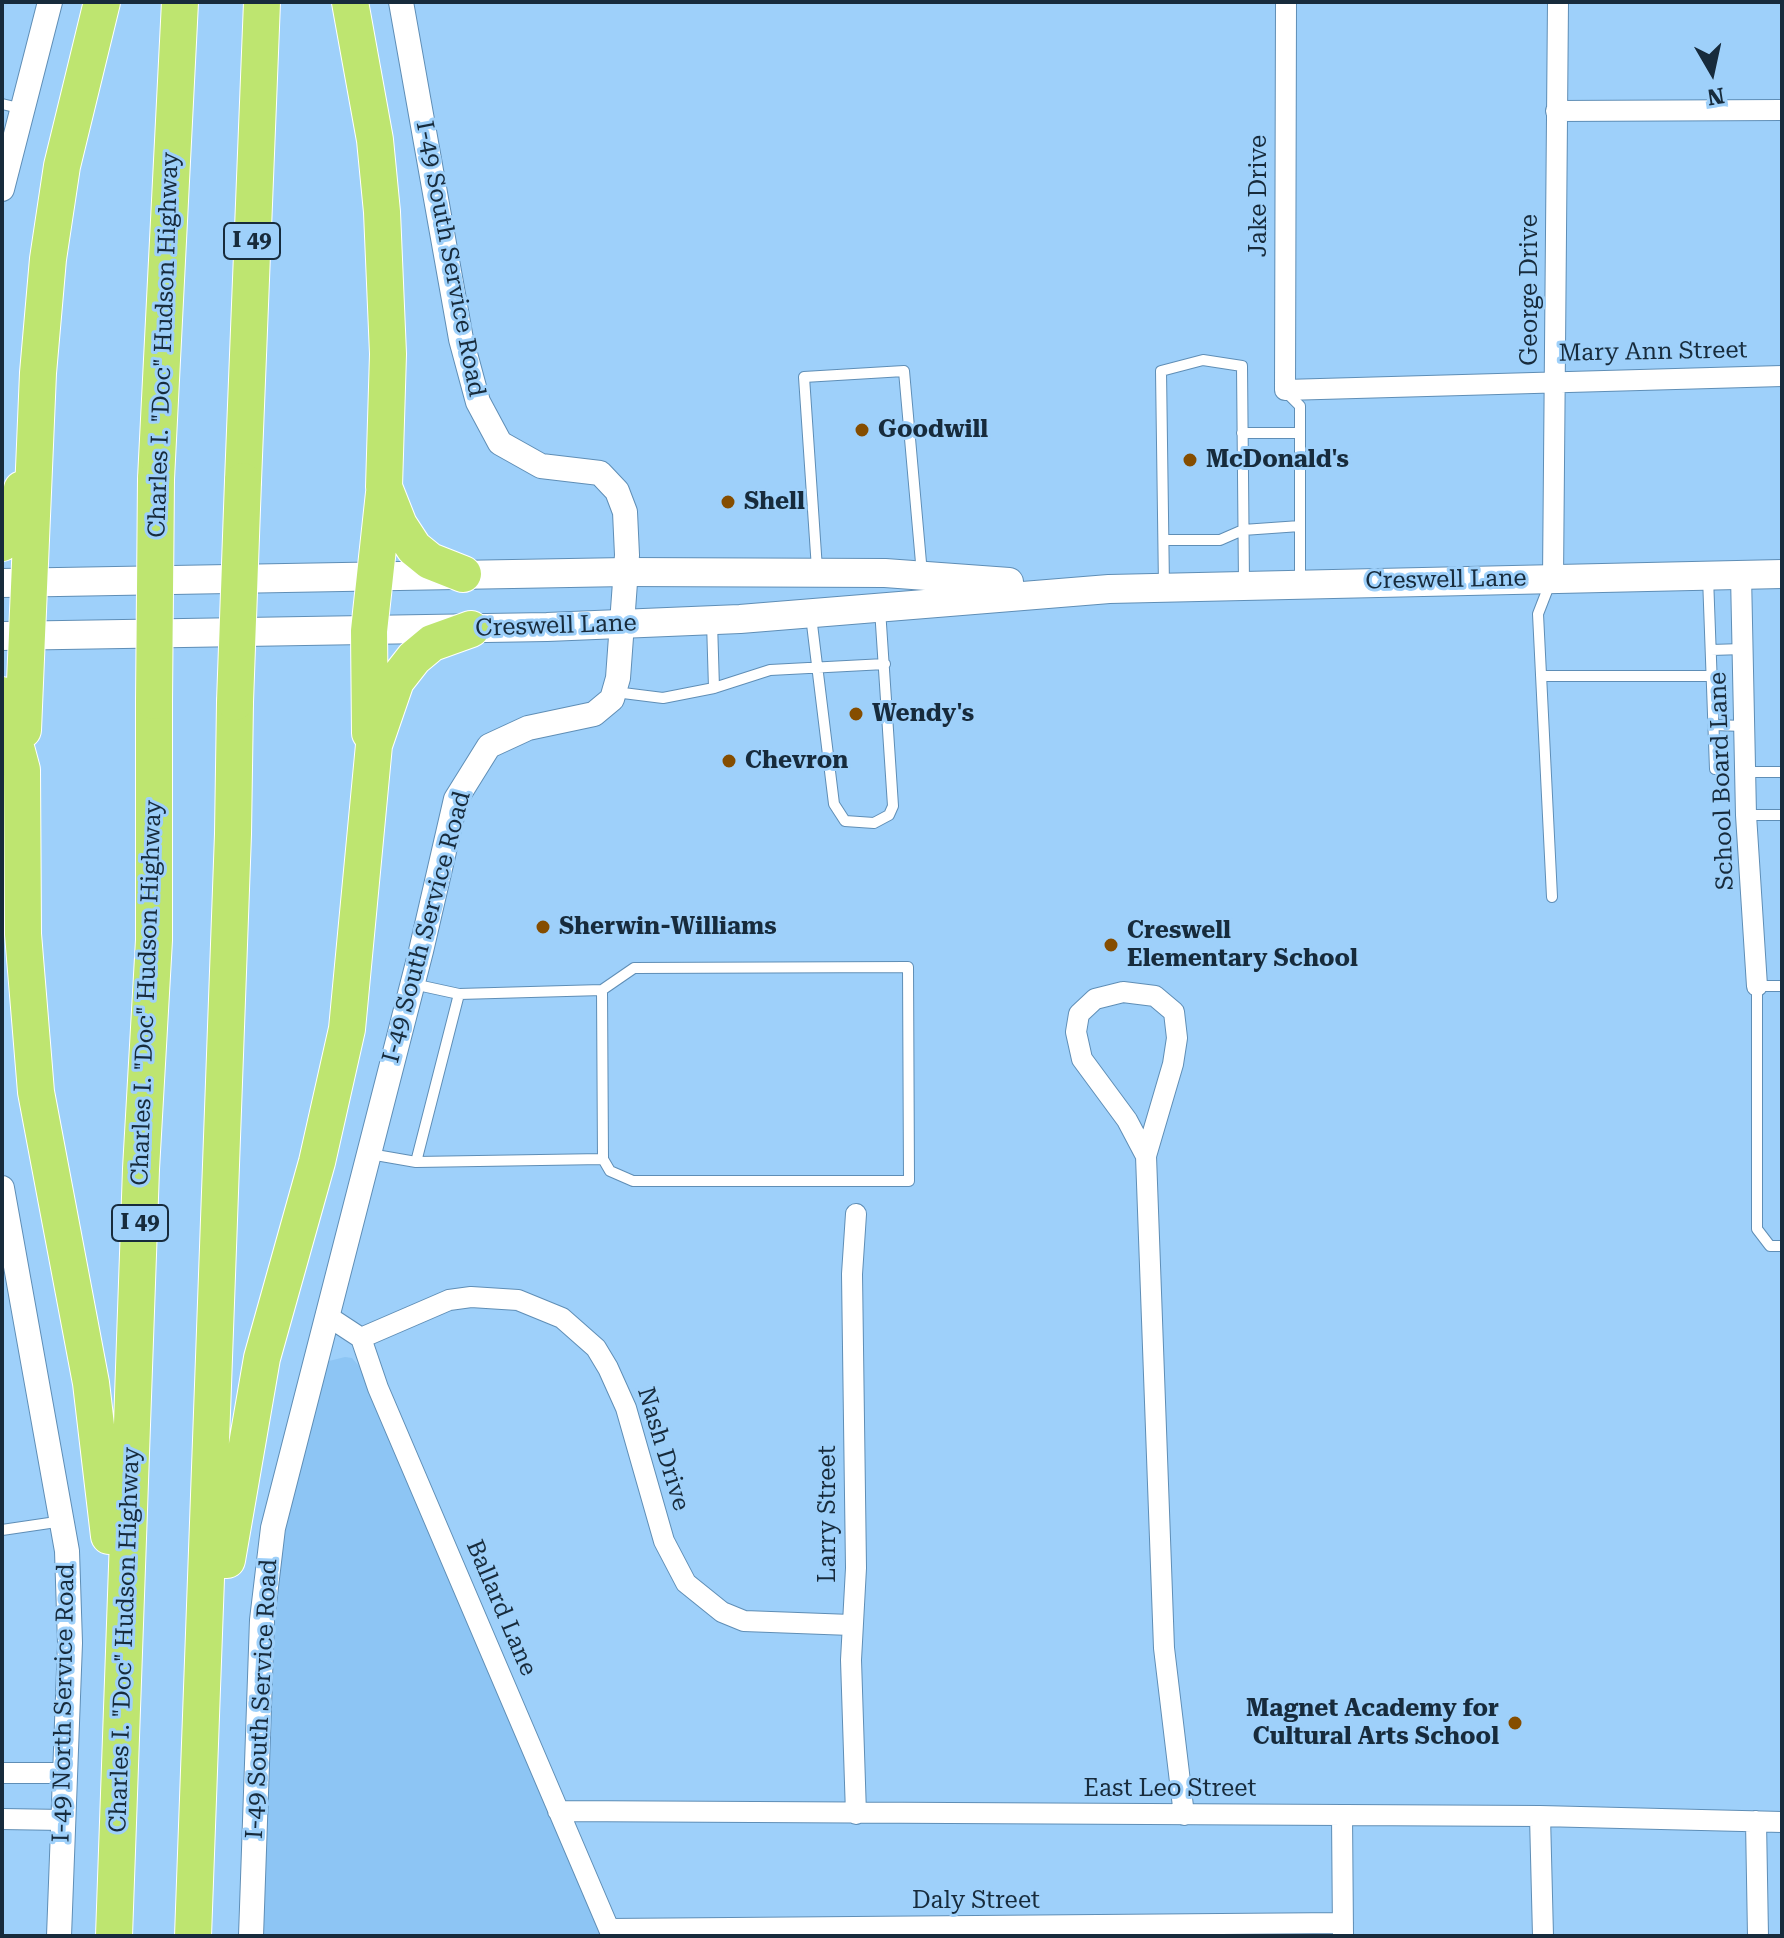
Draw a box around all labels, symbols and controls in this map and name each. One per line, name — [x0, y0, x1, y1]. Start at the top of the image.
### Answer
north arrow — [1672, 32, 1752, 112]
text: N — [1706, 83, 1726, 110]
street label: I-49 South Service Road — [409, 119, 491, 399]
street label: Jake Drive — [1245, 135, 1273, 257]
street label: Charles I. "Doc" Hudson Highway — [143, 152, 185, 538]
street label: George Drive — [1516, 214, 1544, 366]
road number: I 49 — [224, 223, 280, 259]
street label: Mary Ann Street — [1558, 336, 1748, 368]
place label: Goodwill — [878, 416, 988, 444]
marker: Goodwill — [853, 421, 871, 439]
place label: McDonald's — [1206, 446, 1349, 474]
marker: McDonald's — [1181, 451, 1199, 469]
place label: Shell — [744, 488, 805, 516]
marker: Shell — [719, 493, 737, 511]
street label: Creswell Lane — [1365, 564, 1527, 596]
street label: Creswell Lane — [475, 609, 637, 643]
street label: School Board Lane — [1704, 671, 1740, 891]
place label: Wendy's — [872, 700, 974, 728]
marker: Wendy's — [847, 705, 865, 723]
place label: Chevron — [745, 747, 848, 775]
marker: Chevron — [720, 752, 738, 770]
street label: I-49 South Service Road — [377, 788, 477, 1066]
street label: Charles I. "Doc" Hudson Highway — [126, 800, 168, 1186]
place label: Sherwin-Williams — [559, 913, 777, 941]
place label: Creswell Elementary School — [1127, 917, 1358, 973]
marker: Sherwin-Williams — [534, 918, 552, 936]
marker: Creswell Elementary School — [1102, 936, 1120, 954]
road number: I 49 — [112, 1205, 168, 1241]
street label: Nash Drive — [631, 1384, 695, 1514]
street label: Larry Street — [814, 1445, 842, 1583]
street label: Charles I. "Doc" Hudson Highway — [104, 1447, 146, 1833]
street label: Ballard Lane — [459, 1536, 543, 1680]
street label: I-49 South Service Road — [240, 1558, 284, 1840]
street label: I-49 North Service Road — [47, 1563, 81, 1843]
place label: Magnet Academy for Cultural Arts School — [1246, 1695, 1499, 1751]
marker: Magnet Academy for Cultural Arts School — [1506, 1714, 1524, 1732]
street label: East Leo Street — [1084, 1775, 1256, 1803]
street label: Daly Street — [912, 1887, 1040, 1915]

